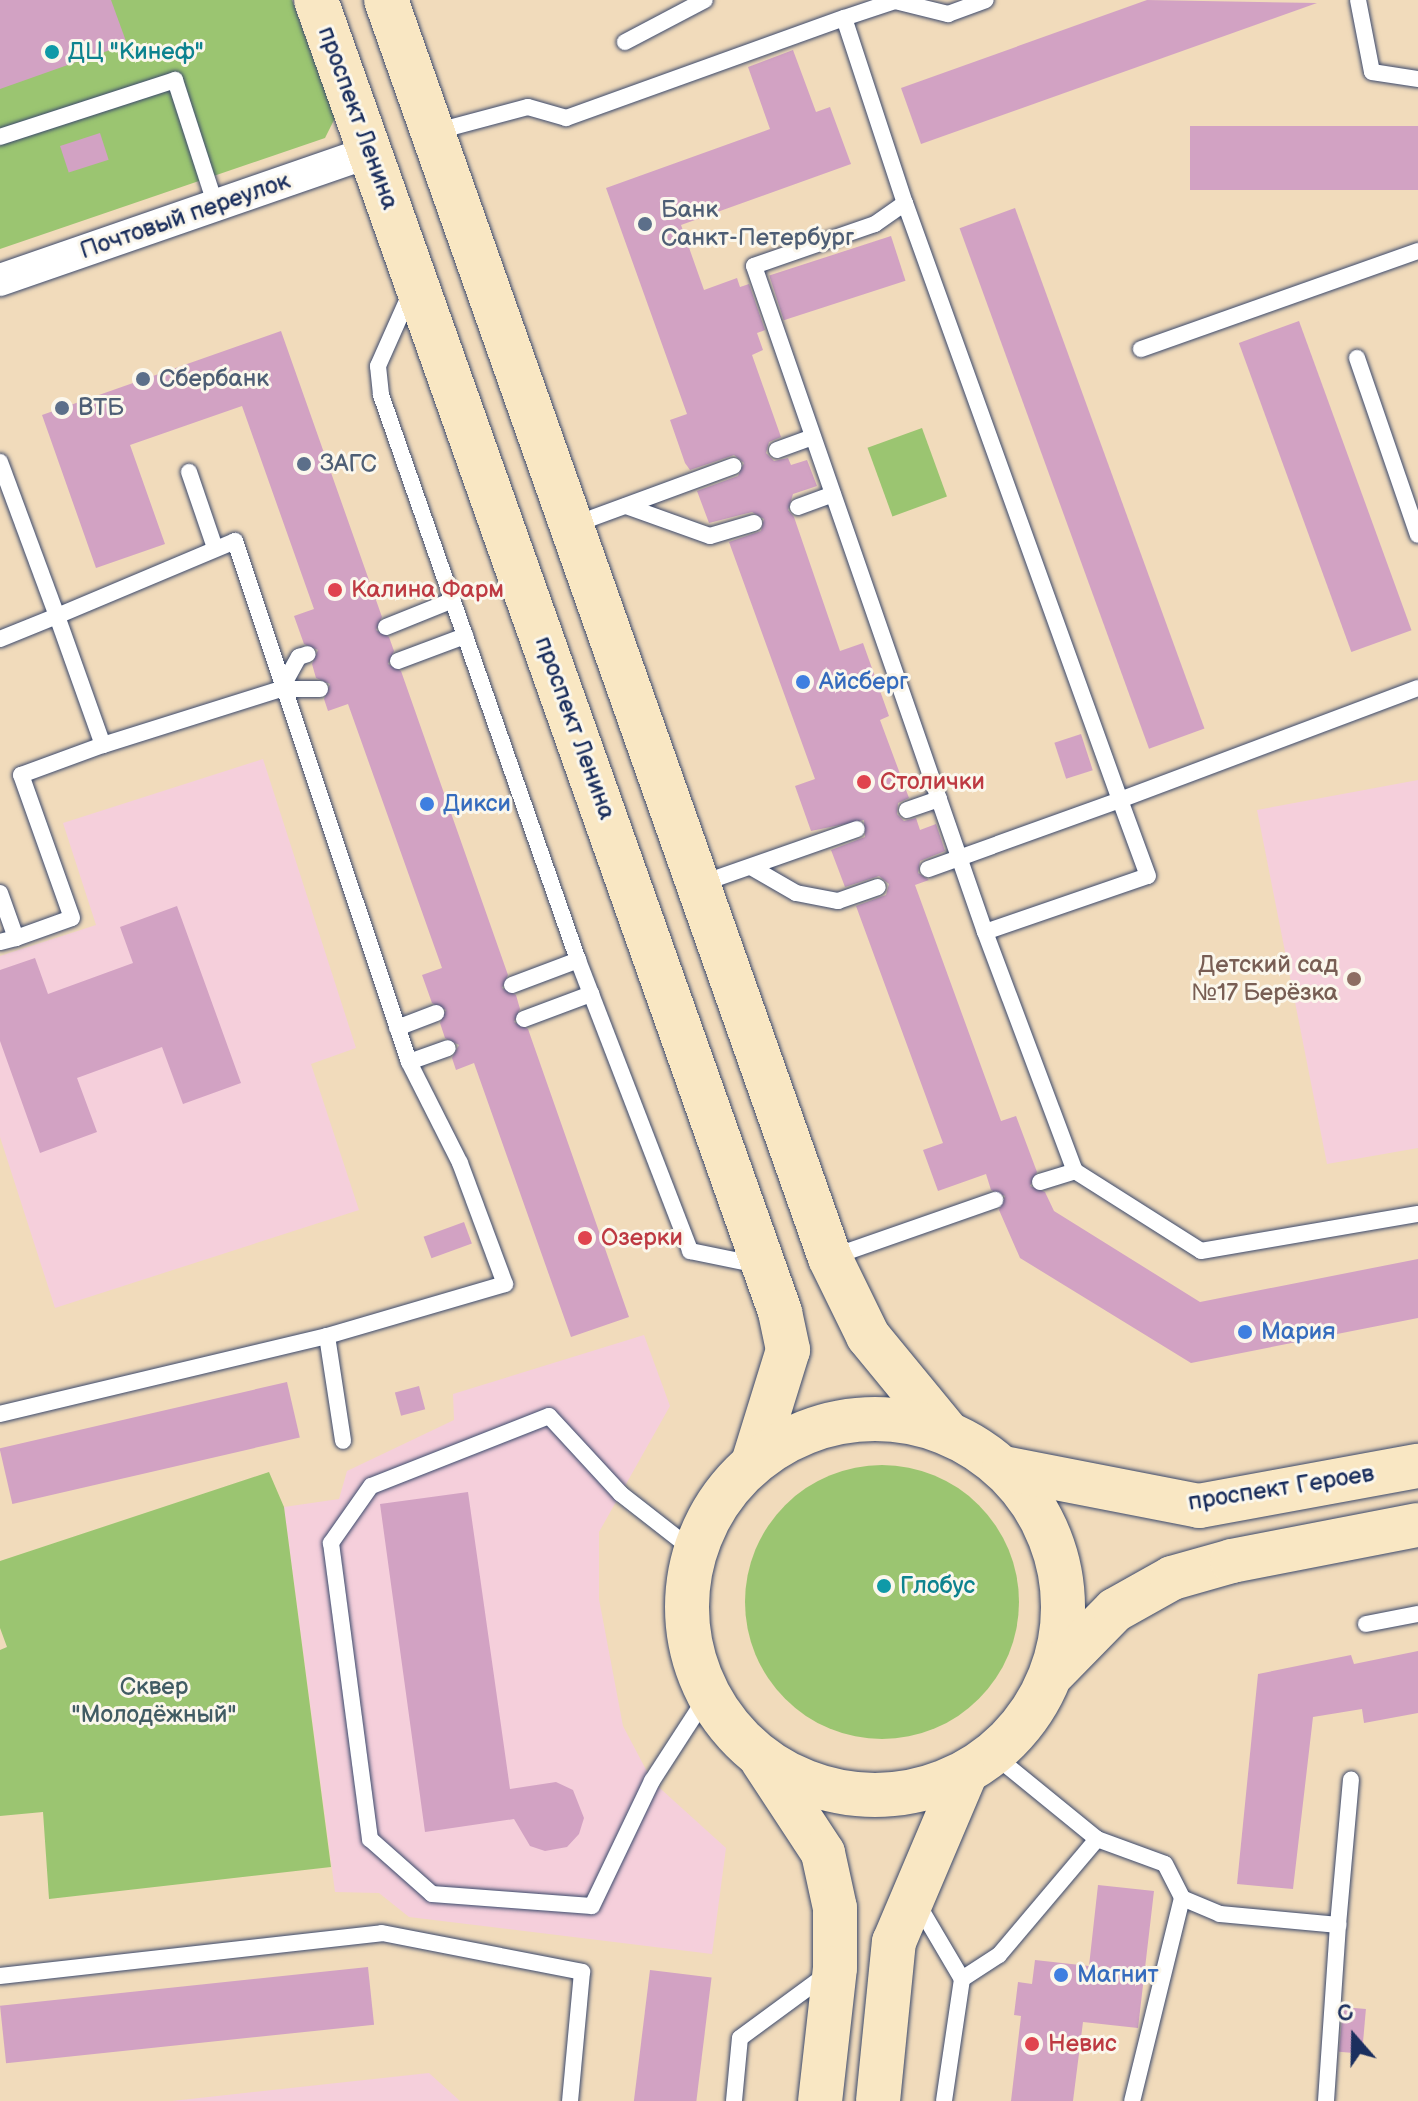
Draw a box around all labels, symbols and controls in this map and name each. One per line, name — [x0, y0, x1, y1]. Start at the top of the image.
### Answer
street label: проспект Ленина — [311, 22, 405, 214]
place label: ДЦ "Кинеф" — [68, 38, 204, 66]
marker: ДЦ "Кинеф" — [43, 43, 61, 61]
street label: Почтовый переулок — [76, 167, 294, 265]
place label: Банк Санкт-Петербург — [661, 196, 854, 252]
marker: Банк Санкт-Петербург — [636, 215, 654, 233]
place label: Сбербанк — [159, 365, 269, 393]
marker: Сбербанк — [134, 370, 152, 388]
place label: ВТБ — [78, 394, 124, 422]
marker: ВТБ — [53, 399, 71, 417]
place label: ЗАГС — [320, 450, 377, 478]
marker: ЗАГС — [295, 455, 313, 473]
place label: Калина Фарм — [351, 576, 504, 604]
marker: Калина Фарм — [326, 581, 344, 599]
street label: проспект Ленина — [528, 632, 622, 824]
place label: Айсберг — [819, 668, 908, 696]
marker: Айсберг — [794, 673, 812, 691]
place label: Столички — [880, 768, 985, 796]
marker: Столички — [855, 773, 873, 791]
place label: Дикси — [443, 790, 511, 818]
marker: Дикси — [418, 795, 436, 813]
place label: Детский сад №17 Берёзка — [1190, 951, 1338, 1007]
marker: Детский сад №17 Берёзка — [1345, 970, 1363, 988]
place label: Озерки — [601, 1224, 683, 1252]
marker: Озерки — [576, 1229, 594, 1247]
place label: Мария — [1261, 1318, 1335, 1346]
marker: Мария — [1236, 1323, 1254, 1341]
street label: проспект Героев — [1186, 1459, 1376, 1517]
place label: Глобус — [900, 1572, 975, 1600]
marker: Глобус — [875, 1577, 893, 1595]
park label: Сквер "Молодёжный" — [72, 1673, 236, 1729]
place label: Магнит — [1077, 1961, 1159, 1989]
marker: Магнит — [1052, 1966, 1070, 1984]
north arrow — [1314, 1997, 1394, 2077]
text: С — [1334, 1999, 1357, 2029]
place label: Невис — [1048, 2030, 1117, 2058]
marker: Невис — [1023, 2035, 1041, 2053]

